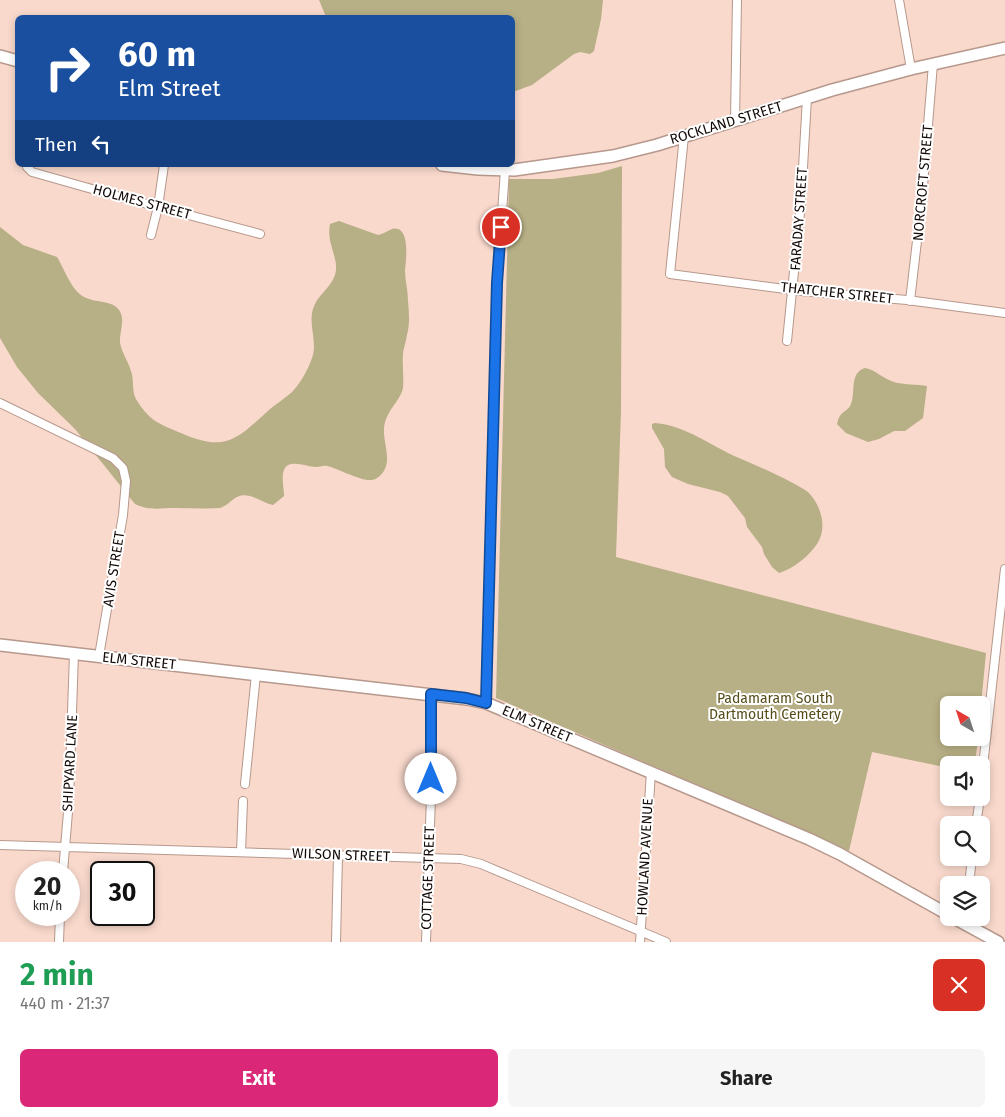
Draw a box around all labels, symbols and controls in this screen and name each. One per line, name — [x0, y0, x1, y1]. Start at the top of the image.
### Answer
text: 60 m — [118, 33, 196, 75]
icon: right — [35, 35, 100, 100]
text: Elm Street — [118, 75, 220, 102]
street label: ROCKLAND STREET — [668, 98, 785, 148]
street label: NORCROFT STREET — [909, 123, 937, 242]
icon: left — [87, 130, 115, 158]
text: Then — [35, 133, 77, 156]
street label: FARADAY STREET — [787, 166, 811, 271]
street label: HOLMES STREET — [91, 181, 194, 223]
pin — [480, 206, 522, 248]
icon: arrive — [487, 213, 515, 241]
street label: THATCHER STREET — [780, 279, 895, 307]
street label: AVIS STREET — [100, 529, 128, 608]
street label: ELM STREET — [101, 649, 178, 673]
park label: Padamaram South Dartmouth Cemetery — [709, 690, 841, 723]
north arrow — [940, 696, 990, 746]
map controls — [940, 696, 990, 926]
street label: ELM STREET — [500, 702, 575, 747]
street label: SHIPYARD LANE — [59, 714, 81, 812]
position arrow — [404, 752, 456, 804]
button: sound — [940, 756, 990, 806]
street label: HOWLAND AVENUE — [633, 798, 657, 916]
button: search — [940, 816, 990, 866]
street label: COTTAGE STREET — [418, 825, 438, 930]
street label: WILSON STREET — [292, 845, 391, 865]
speed limit sign: 30 — [90, 861, 155, 926]
text: 20 — [34, 872, 61, 902]
button: layers — [940, 876, 990, 926]
text: km/h — [33, 899, 62, 913]
text: 2 min — [20, 957, 94, 993]
button: close — [933, 959, 985, 1011]
text: 440 m · 21:37 — [20, 994, 110, 1013]
button: Exit — [20, 1049, 498, 1107]
button: Share — [508, 1049, 985, 1107]

